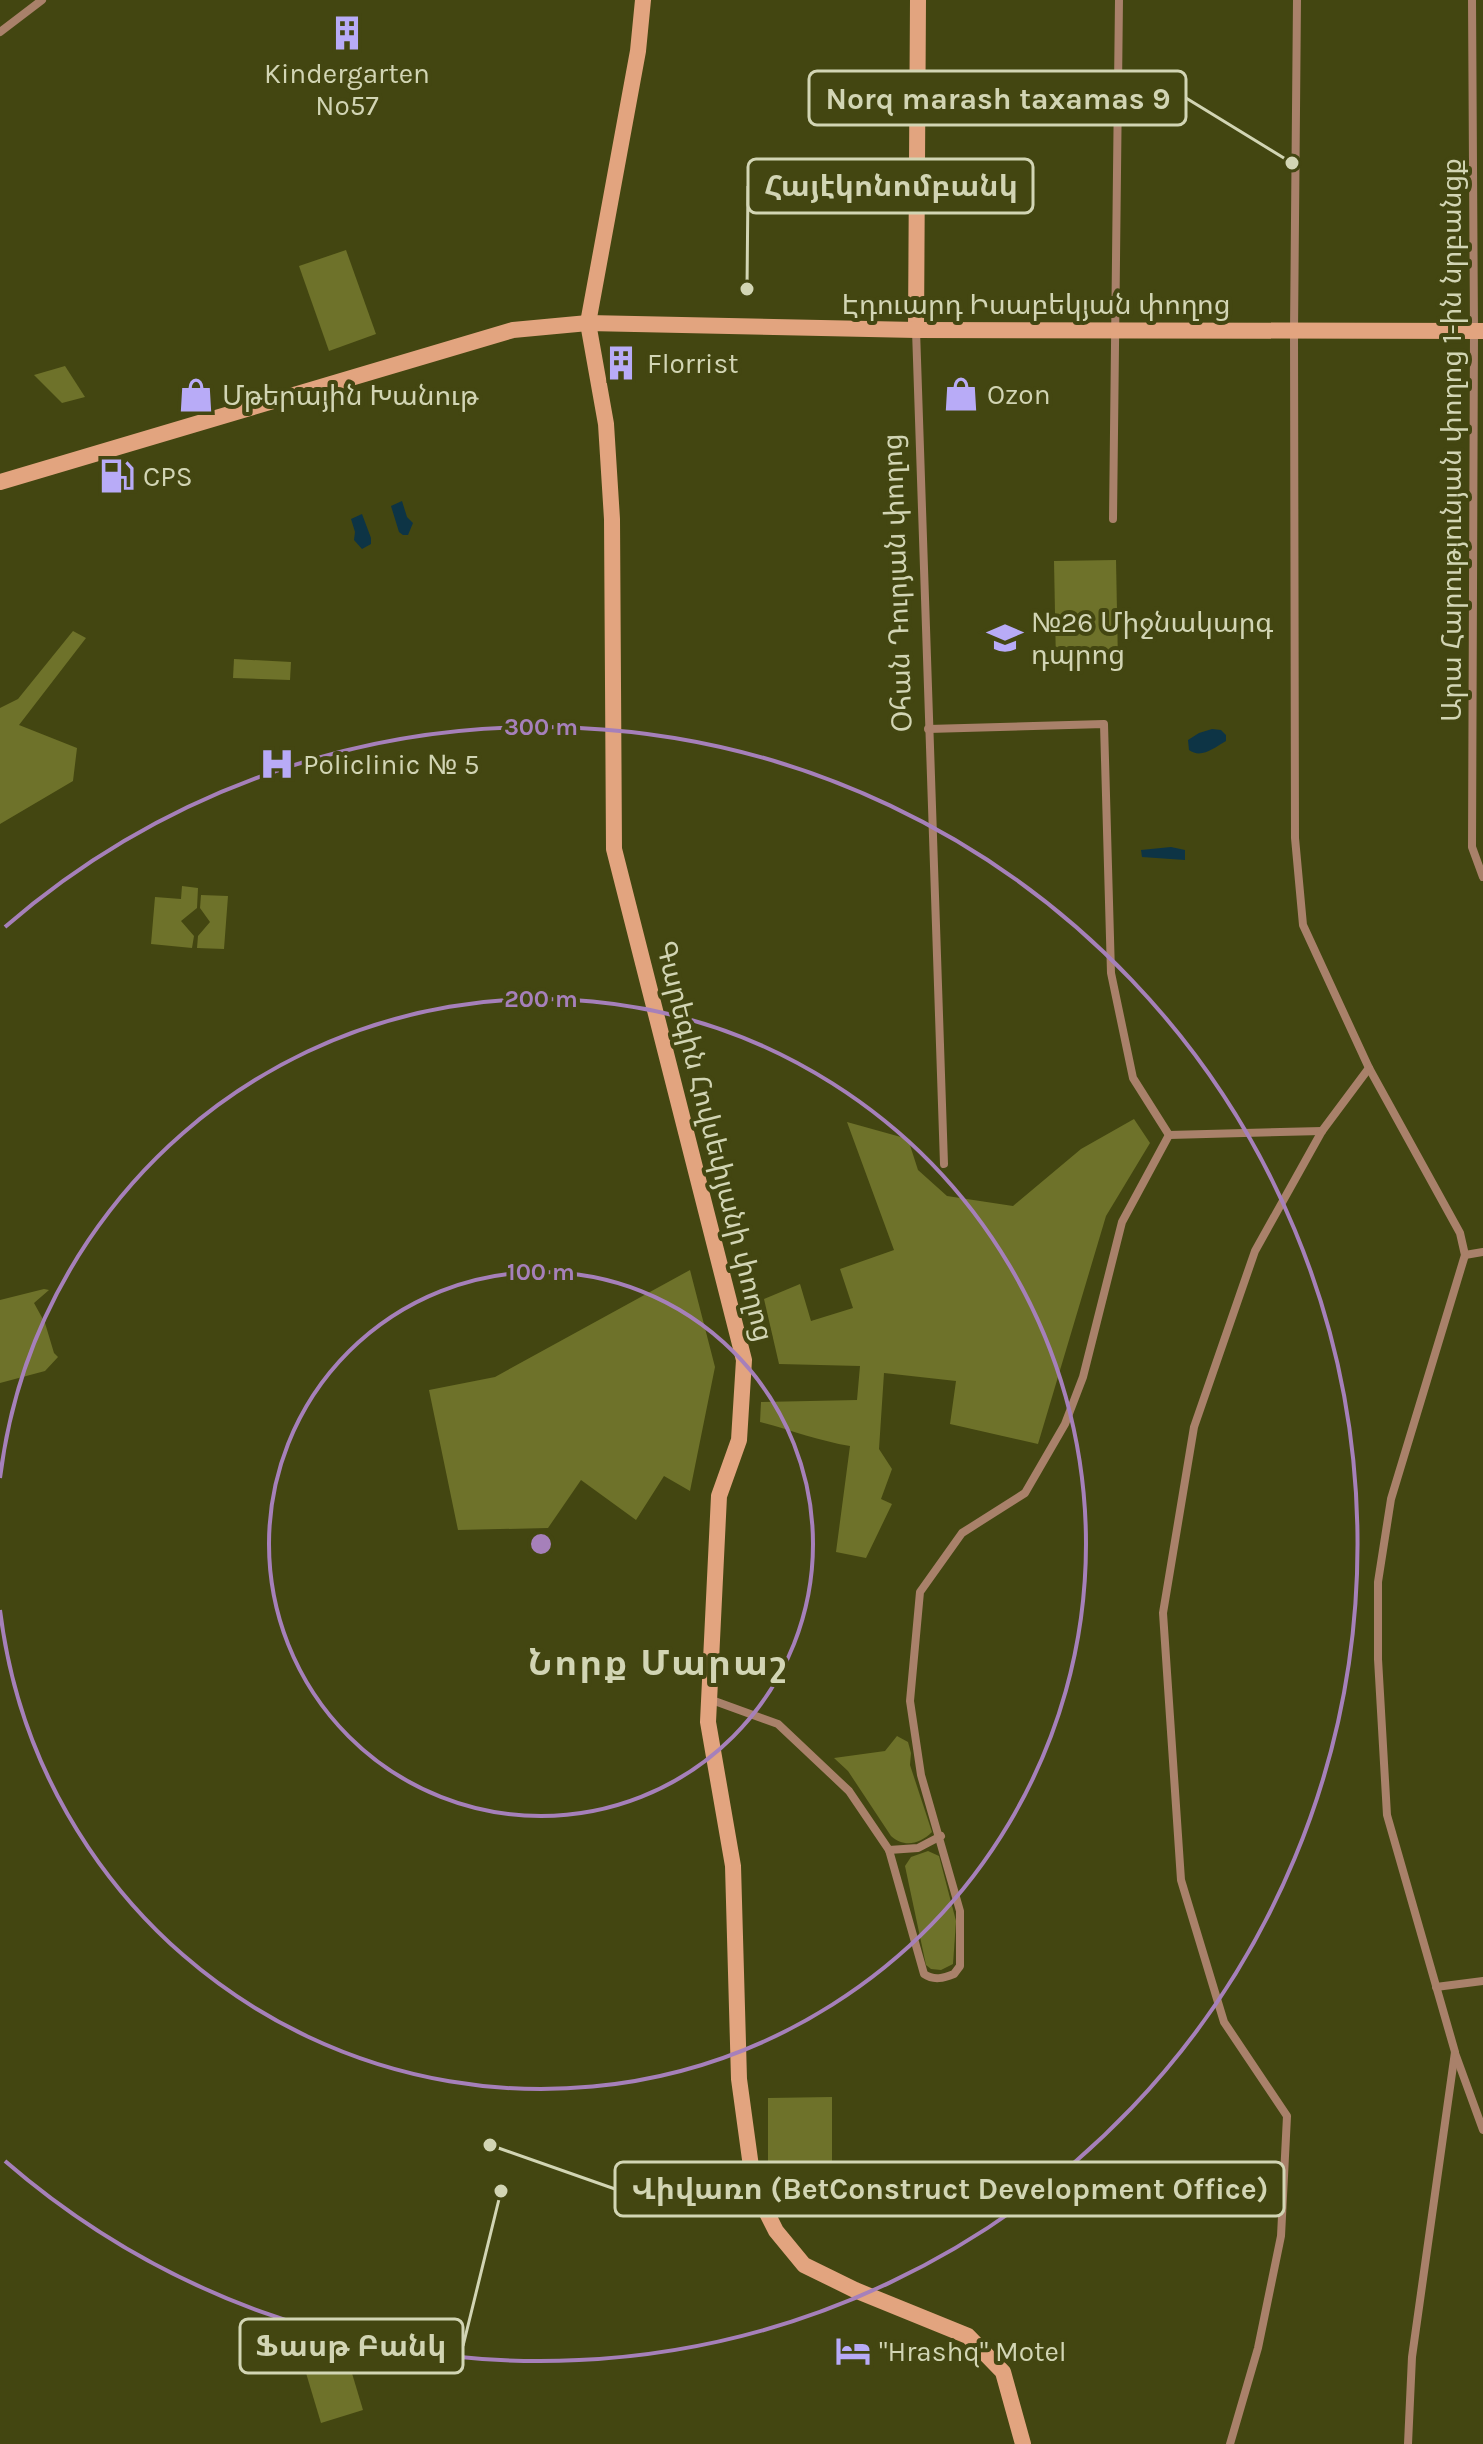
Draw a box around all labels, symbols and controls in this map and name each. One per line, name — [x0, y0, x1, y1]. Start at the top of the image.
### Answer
building icon: Kindergarten No57 — [328, 14, 366, 52]
place label: Kindergarten No57 — [264, 57, 430, 122]
callout: Norq marash taxamas 9 — [809, 71, 1186, 125]
text: Norq marash taxamas 9 — [826, 81, 1170, 117]
street label: Արա Հարությունյան փողոց 1-ին նրբանցք — [1435, 158, 1468, 722]
callout: Հայէկոնոմբանկ — [748, 159, 1033, 213]
text: Հայէկոնոմբանկ — [764, 168, 1018, 204]
street label: Էդուարդ Իսաբեկյան փողոց — [841, 288, 1231, 321]
building icon: Florrist — [602, 344, 640, 382]
place label: Florrist — [647, 347, 739, 380]
shop icon: Ozon — [942, 375, 980, 413]
shop icon: Մթերային Խանութ — [177, 376, 215, 414]
place label: Ozon — [987, 378, 1051, 411]
place label: Մթերային Խանութ — [222, 379, 479, 412]
street label: Օհան Դուրյան փողոց — [875, 433, 919, 733]
fuel station icon: CPS — [98, 457, 136, 495]
place label: CPS — [143, 460, 193, 493]
place label: №26 Միջնակարգ դպրոց — [1031, 606, 1273, 671]
school or university icon: №26 Միջնակարգ դպրոց — [986, 619, 1024, 657]
text: 300 m — [504, 713, 578, 741]
hospital icon: Policlinic № 5 — [258, 745, 296, 783]
place label: Policlinic № 5 — [303, 748, 479, 781]
street label: Գարեգին Հովսեփյանի փողոց — [649, 937, 781, 1345]
text: 200 m — [504, 985, 578, 1013]
text: 100 m — [507, 1258, 575, 1286]
centre of rings — [527, 1530, 555, 1558]
district label: Նորք Մարաշ — [528, 1642, 788, 1684]
callout: Վիվառո (BetConstruct Development Office) — [615, 2162, 1284, 2216]
text: Վիվառո (BetConstruct Development Office) — [631, 2171, 1269, 2207]
callout: Ֆասթ Բանկ — [240, 2319, 463, 2373]
text: Ֆասթ Բանկ — [256, 2328, 446, 2364]
hotel icon: "Hrashq" Motel — [834, 2332, 872, 2370]
place label: "Hrashq" Motel — [879, 2335, 1067, 2368]

